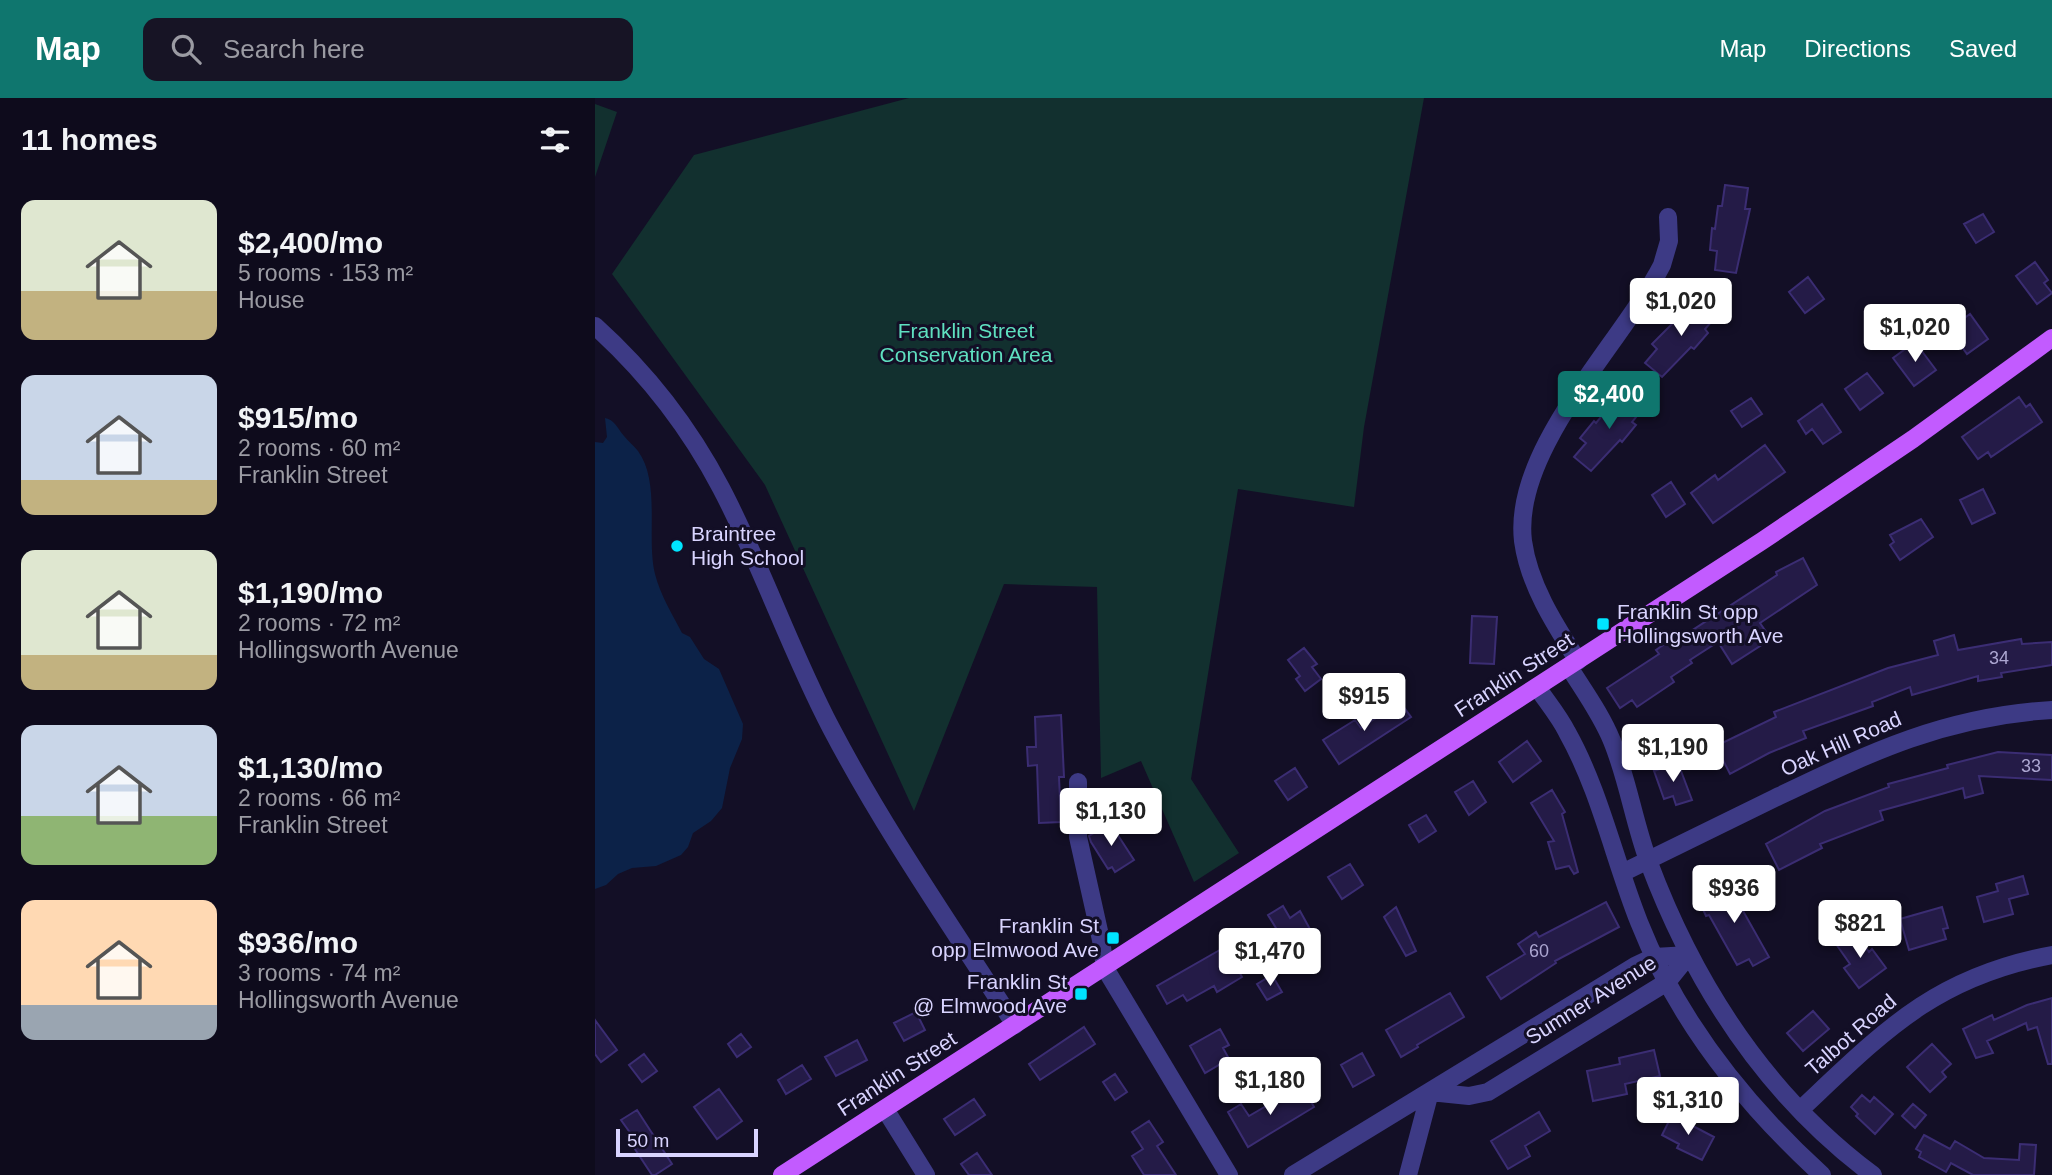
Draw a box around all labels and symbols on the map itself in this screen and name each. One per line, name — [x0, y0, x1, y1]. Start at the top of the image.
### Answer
pin: $1,020 — [1624, 278, 1738, 338]
pin: $1,020 — [1858, 304, 1972, 364]
park label: Franklin Street Conservation Area — [880, 319, 1053, 366]
pin: $2,400 — [1552, 372, 1666, 431]
place label: Braintree High School — [691, 522, 804, 569]
marker: Braintree High School — [669, 538, 685, 554]
place label: Franklin St opp Hollingsworth Ave — [1617, 600, 1784, 647]
marker: Franklin St opp Hollingsworth Ave — [1595, 616, 1611, 632]
street label: Franklin Street — [1450, 628, 1577, 721]
house number: 34 — [1989, 648, 2009, 668]
pin: $915 — [1323, 674, 1405, 733]
street label: Oak Hill Road — [1777, 707, 1905, 780]
pin: $1,190 — [1616, 724, 1730, 784]
house number: 33 — [2021, 756, 2041, 776]
pin: $1,130 — [1054, 788, 1168, 848]
pin: $936 — [1693, 866, 1775, 925]
pin: $821 — [1819, 900, 1901, 960]
place label: Franklin St opp Elmwood Ave — [931, 914, 1099, 961]
pin: $1,470 — [1213, 928, 1327, 988]
marker: Franklin St opp Elmwood Ave — [1105, 930, 1121, 946]
house number: 60 — [1529, 941, 1549, 961]
street label: Sumner Avenue — [1521, 950, 1660, 1049]
place label: Franklin St @ Elmwood Ave — [913, 970, 1067, 1017]
marker: Franklin St @ Elmwood Ave — [1073, 986, 1089, 1002]
street label: Talbot Road — [1801, 989, 1901, 1080]
street label: Franklin Street — [833, 1027, 960, 1120]
pin: $1,180 — [1213, 1058, 1327, 1117]
pin: $1,310 — [1631, 1077, 1745, 1137]
scale bar — [616, 1126, 758, 1158]

